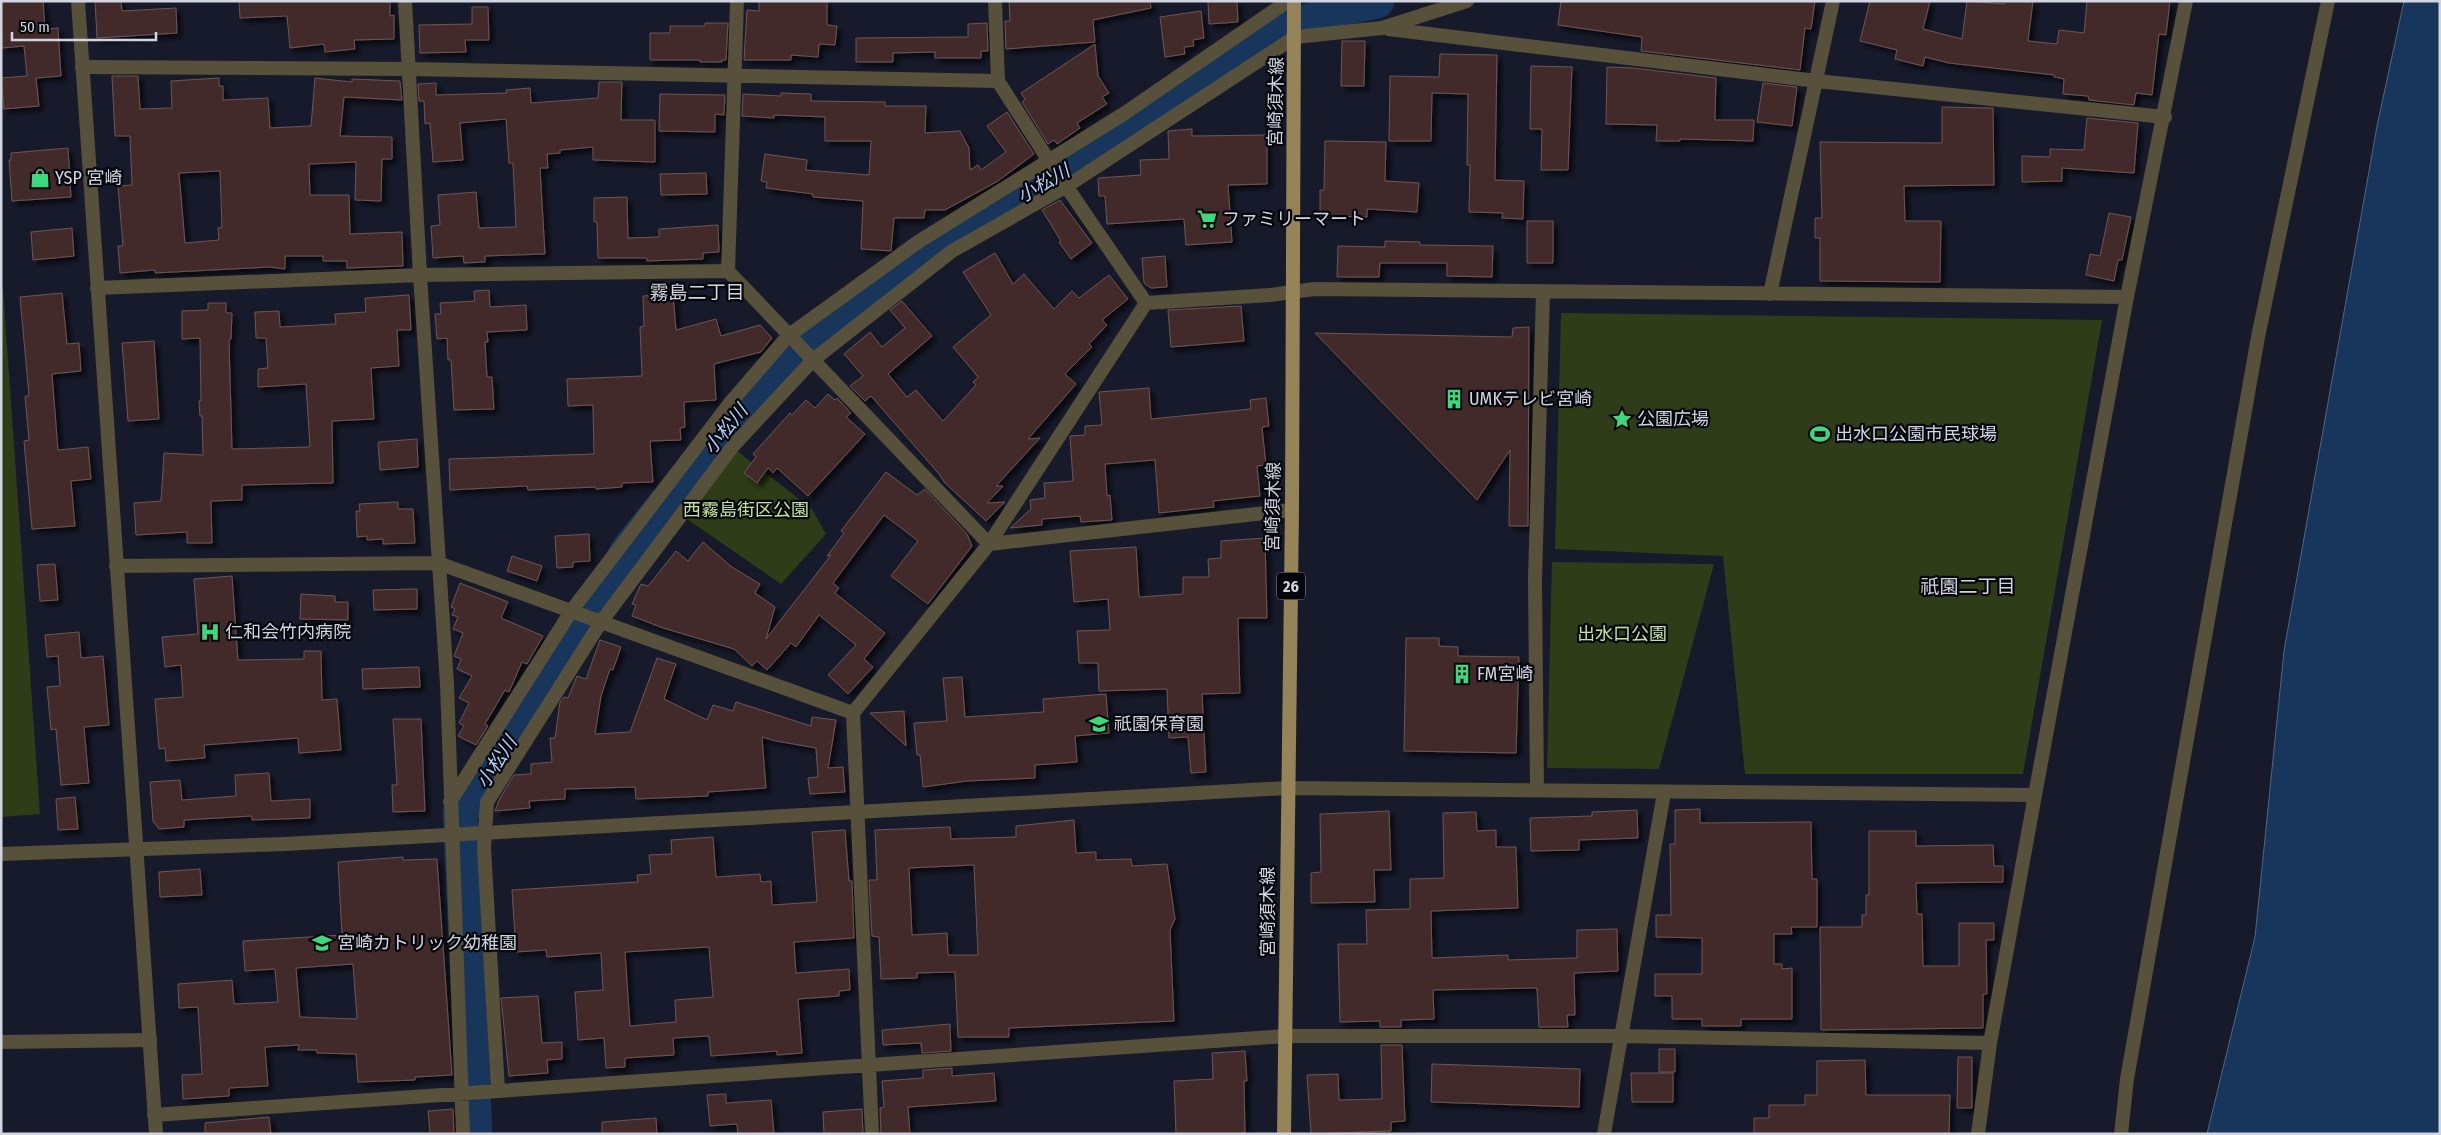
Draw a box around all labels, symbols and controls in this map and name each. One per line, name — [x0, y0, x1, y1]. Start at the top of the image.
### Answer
scale bar — [12, 10, 156, 42]
text: 50 m — [20, 18, 50, 36]
street label: 宮崎須木線 — [1264, 57, 1288, 147]
water label: 小松川 — [1013, 158, 1075, 208]
shop icon: YSP 宮崎 — [29, 167, 51, 189]
place label: YSP 宮崎 — [55, 167, 122, 189]
supermarket icon: ファミリーマート — [1196, 208, 1218, 230]
place label: ファミリーマート — [1222, 208, 1366, 230]
district label: 霧島二丁目 — [649, 281, 745, 304]
building icon: UMKテレビ宮崎 — [1443, 388, 1465, 410]
place label: UMKテレビ宮崎 — [1469, 388, 1592, 410]
water label: 小松川 — [699, 398, 754, 459]
place icon: 公園広場 — [1611, 408, 1633, 430]
place label: 公園広場 — [1637, 408, 1709, 430]
sports icon: 出水口公園市民球場 — [1809, 423, 1831, 445]
place label: 出水口公園市民球場 — [1835, 423, 1997, 445]
street label: 宮崎須木線 — [1261, 462, 1285, 552]
park label: 西霧島街区公園 — [683, 499, 809, 521]
road number: 26 — [1277, 572, 1305, 600]
district label: 祇園二丁目 — [1920, 575, 2016, 598]
hospital icon: 仁和会竹内病院 — [199, 621, 221, 643]
place label: 仁和会竹内病院 — [225, 621, 351, 643]
park label: 出水口公園 — [1577, 623, 1667, 645]
building icon: FM宮崎 — [1451, 663, 1473, 685]
place label: FM宮崎 — [1477, 663, 1533, 685]
school or university icon: 祇園保育園 — [1088, 713, 1110, 735]
place label: 祇園保育園 — [1114, 713, 1204, 735]
water label: 小松川 — [471, 730, 523, 792]
street label: 宮崎須木線 — [1257, 867, 1279, 957]
school or university icon: 宮崎カトリック幼稚園 — [311, 932, 333, 954]
place label: 宮崎カトリック幼稚園 — [337, 932, 517, 954]

